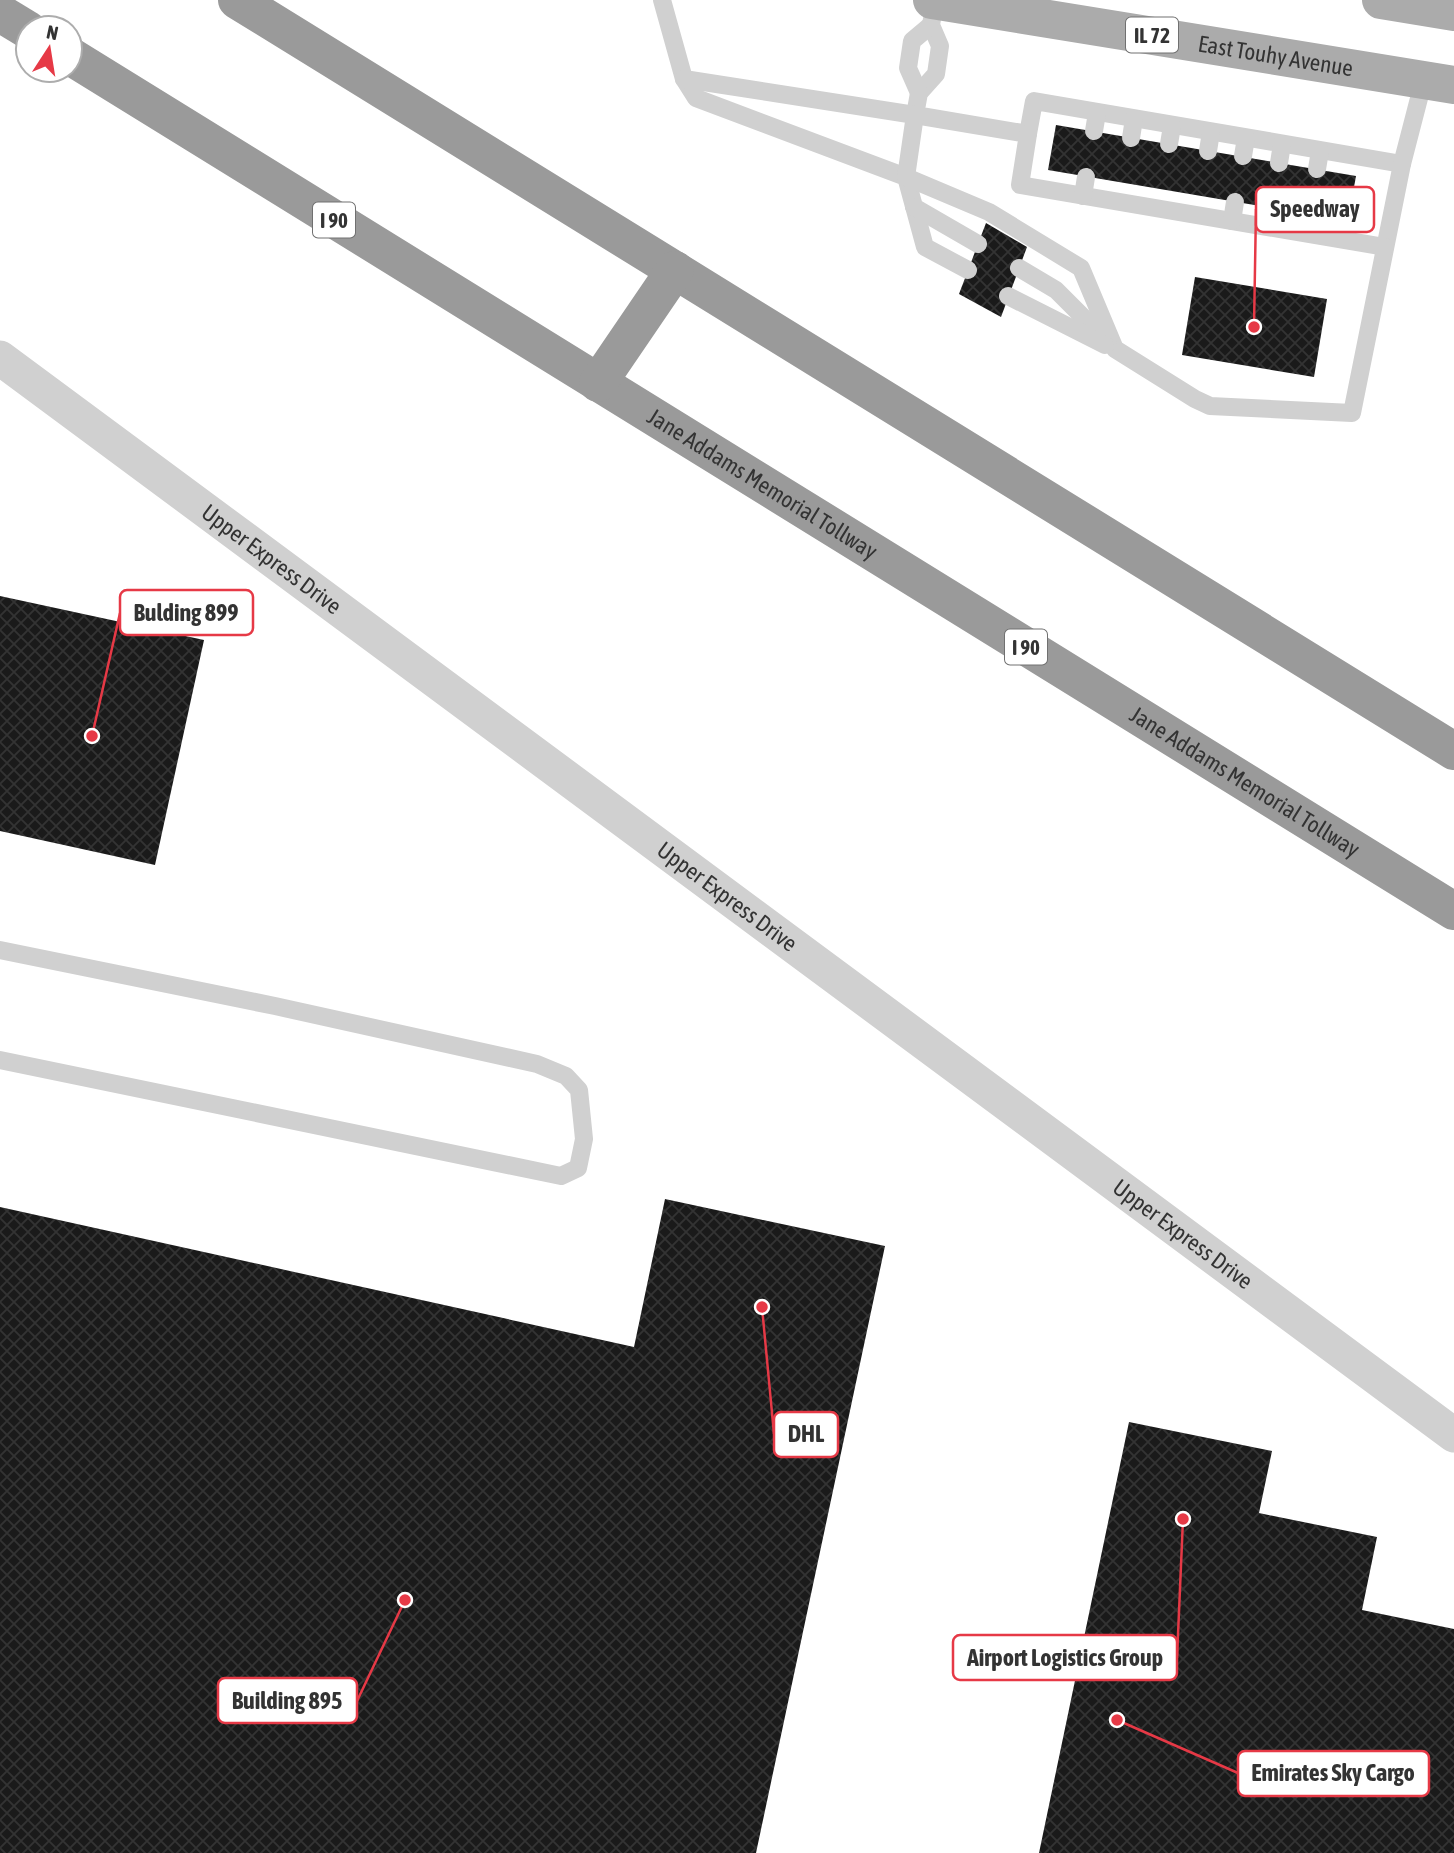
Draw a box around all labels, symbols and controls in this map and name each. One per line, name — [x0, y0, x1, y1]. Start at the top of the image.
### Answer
north arrow — [14, 14, 84, 84]
road number: IL 72 — [1126, 18, 1178, 52]
text: N — [45, 20, 60, 44]
street label: East Touhy Avenue — [1196, 31, 1355, 81]
callout: Speedway — [1256, 187, 1374, 232]
text: Speedway — [1270, 195, 1360, 222]
road number: I 90 — [313, 202, 355, 238]
street label: Jane Addams Memorial Tollway — [643, 403, 882, 565]
street label: Upper Express Drive — [197, 499, 347, 619]
callout: Bulding 899 — [120, 590, 253, 635]
text: Bulding 899 — [133, 599, 239, 626]
road number: I 90 — [1005, 630, 1047, 664]
street label: Jane Addams Memorial Tollway — [1125, 701, 1364, 863]
street label: Upper Express Drive — [652, 836, 802, 957]
street label: Upper Express Drive — [1108, 1174, 1258, 1294]
callout: DHL — [774, 1412, 838, 1457]
text: DHL — [788, 1420, 825, 1447]
callout: Airport Logistics Group — [953, 1635, 1177, 1680]
text: Airport Logistics Group — [966, 1644, 1163, 1671]
callout: Building 895 — [218, 1678, 357, 1723]
text: Building 895 — [232, 1687, 342, 1714]
callout: Emirates Sky Cargo — [1238, 1751, 1429, 1796]
text: Emirates Sky Cargo — [1251, 1759, 1415, 1786]

